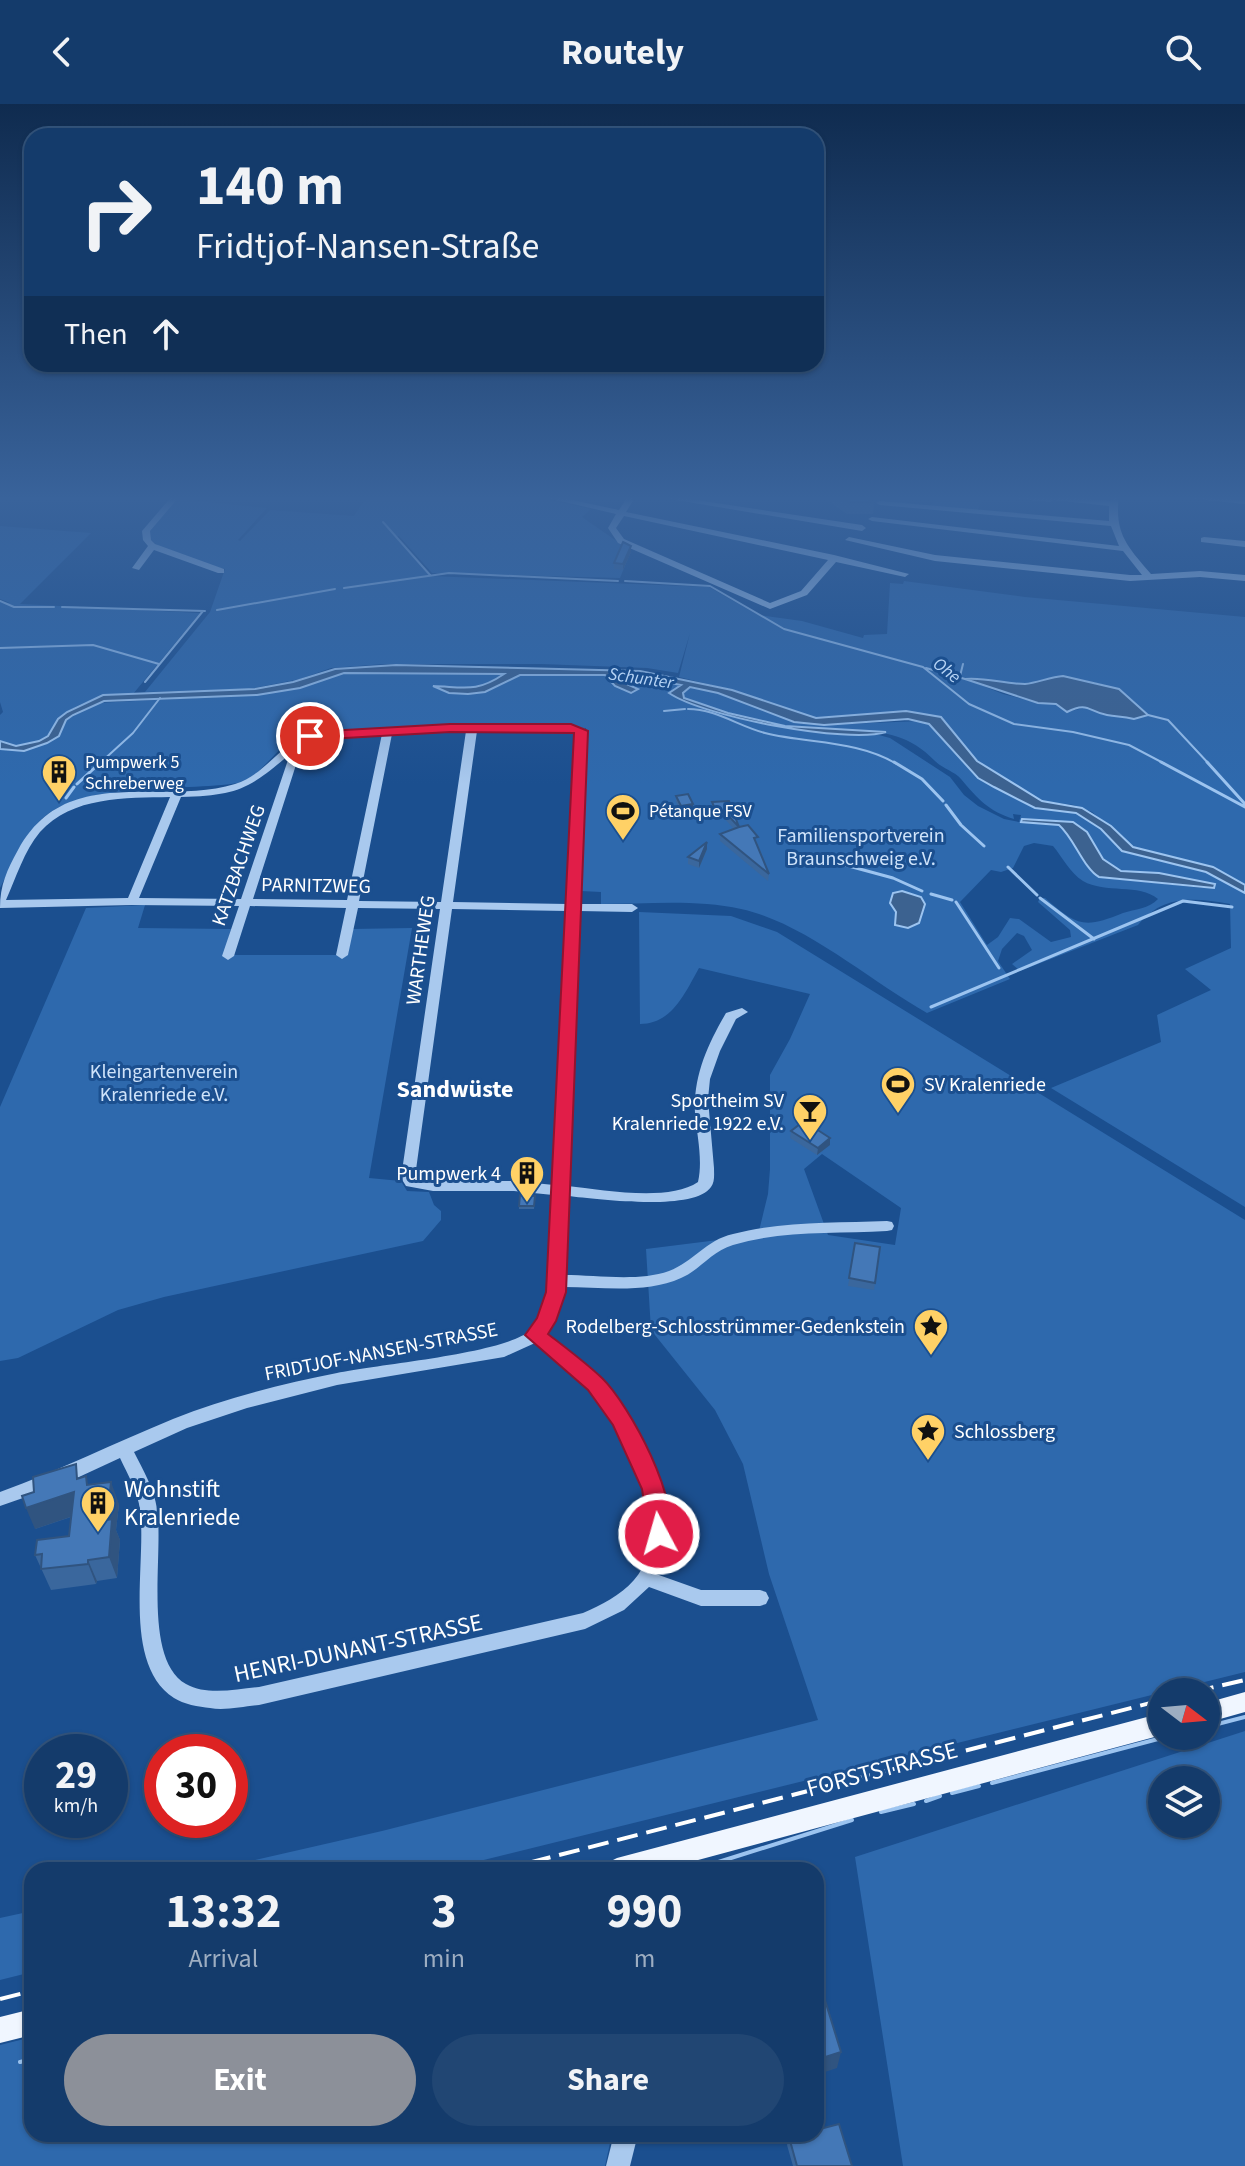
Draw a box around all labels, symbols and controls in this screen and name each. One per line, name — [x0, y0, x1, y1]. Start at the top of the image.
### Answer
text: Routely — [561, 27, 684, 78]
icon: back — [40, 30, 84, 74]
icon: search — [1161, 30, 1205, 74]
text: 140 m — [196, 147, 344, 226]
icon: right — [64, 160, 168, 264]
text: Fridtjof-Nansen-Straße — [196, 221, 539, 272]
icon: ahead — [144, 312, 188, 356]
text: Then — [64, 313, 128, 356]
water label: Ohe — [927, 651, 966, 690]
water label: Schunter — [607, 662, 676, 696]
pin — [276, 702, 344, 770]
icon: arrive — [288, 714, 332, 758]
place label: Pumpwerk 5 Schreberweg — [85, 750, 184, 796]
building icon: Pumpwerk 5 Schreberweg — [40, 753, 78, 803]
sports icon: Pétanque FSV — [604, 792, 642, 842]
place label: Pétanque FSV — [649, 799, 753, 824]
street label: KATZBACHWEG — [205, 801, 273, 930]
park label: Familiensportverein Braunschweig e.V. — [777, 822, 945, 873]
street label: PARNITZWEG — [261, 871, 371, 901]
street label: WARTHEWEG — [399, 893, 443, 1007]
park label: Kleingartenverein Kralenriede e.V. — [90, 1058, 238, 1109]
sports icon: SV Kralenriede — [879, 1065, 917, 1115]
place label: SV Kralenriede — [924, 1071, 1046, 1099]
district label: Sandwüste — [396, 1072, 514, 1107]
place label: Sportheim SV Kralenriede 1922 e.V. — [612, 1087, 785, 1138]
bar icon: Sportheim SV Kralenriede 1922 e.V. — [791, 1092, 829, 1142]
building icon: Pumpwerk 4 — [508, 1154, 546, 1204]
place label: Pumpwerk 4 — [396, 1160, 501, 1188]
place icon: Rodelberg-Schlosstrümmer-Gedenkstein — [912, 1307, 950, 1357]
place label: Rodelberg-Schlosstrümmer-Gedenkstein — [566, 1313, 905, 1341]
street label: FRIDTJOF-NANSEN-STRASSE — [262, 1316, 500, 1388]
place icon: Schlossberg — [909, 1412, 947, 1462]
place label: Schlossberg — [954, 1418, 1055, 1446]
place label: Wohnstift Kralenriede — [124, 1472, 240, 1535]
building icon: Wohnstift Kralenriede — [79, 1484, 117, 1534]
position arrow — [617, 1492, 701, 1576]
street label: HENRI-DUNANT-STRASSE — [230, 1605, 486, 1692]
north arrow — [1148, 1678, 1220, 1750]
map controls — [1148, 1678, 1220, 1838]
street label: FORSTSTRASSE — [803, 1733, 961, 1806]
speed limit sign: 30 — [144, 1734, 248, 1838]
text: 29 — [55, 1747, 97, 1804]
button: layers — [1148, 1766, 1220, 1838]
text: km/h — [54, 1792, 98, 1820]
text: 13:32 — [165, 1878, 281, 1946]
text: 3 — [431, 1878, 457, 1946]
text: 990 — [606, 1878, 682, 1946]
text: Arrival — [188, 1940, 258, 1977]
text: min — [423, 1940, 465, 1977]
text: m — [634, 1940, 655, 1977]
button: Exit — [64, 2034, 416, 2126]
button: Share — [432, 2034, 784, 2126]

